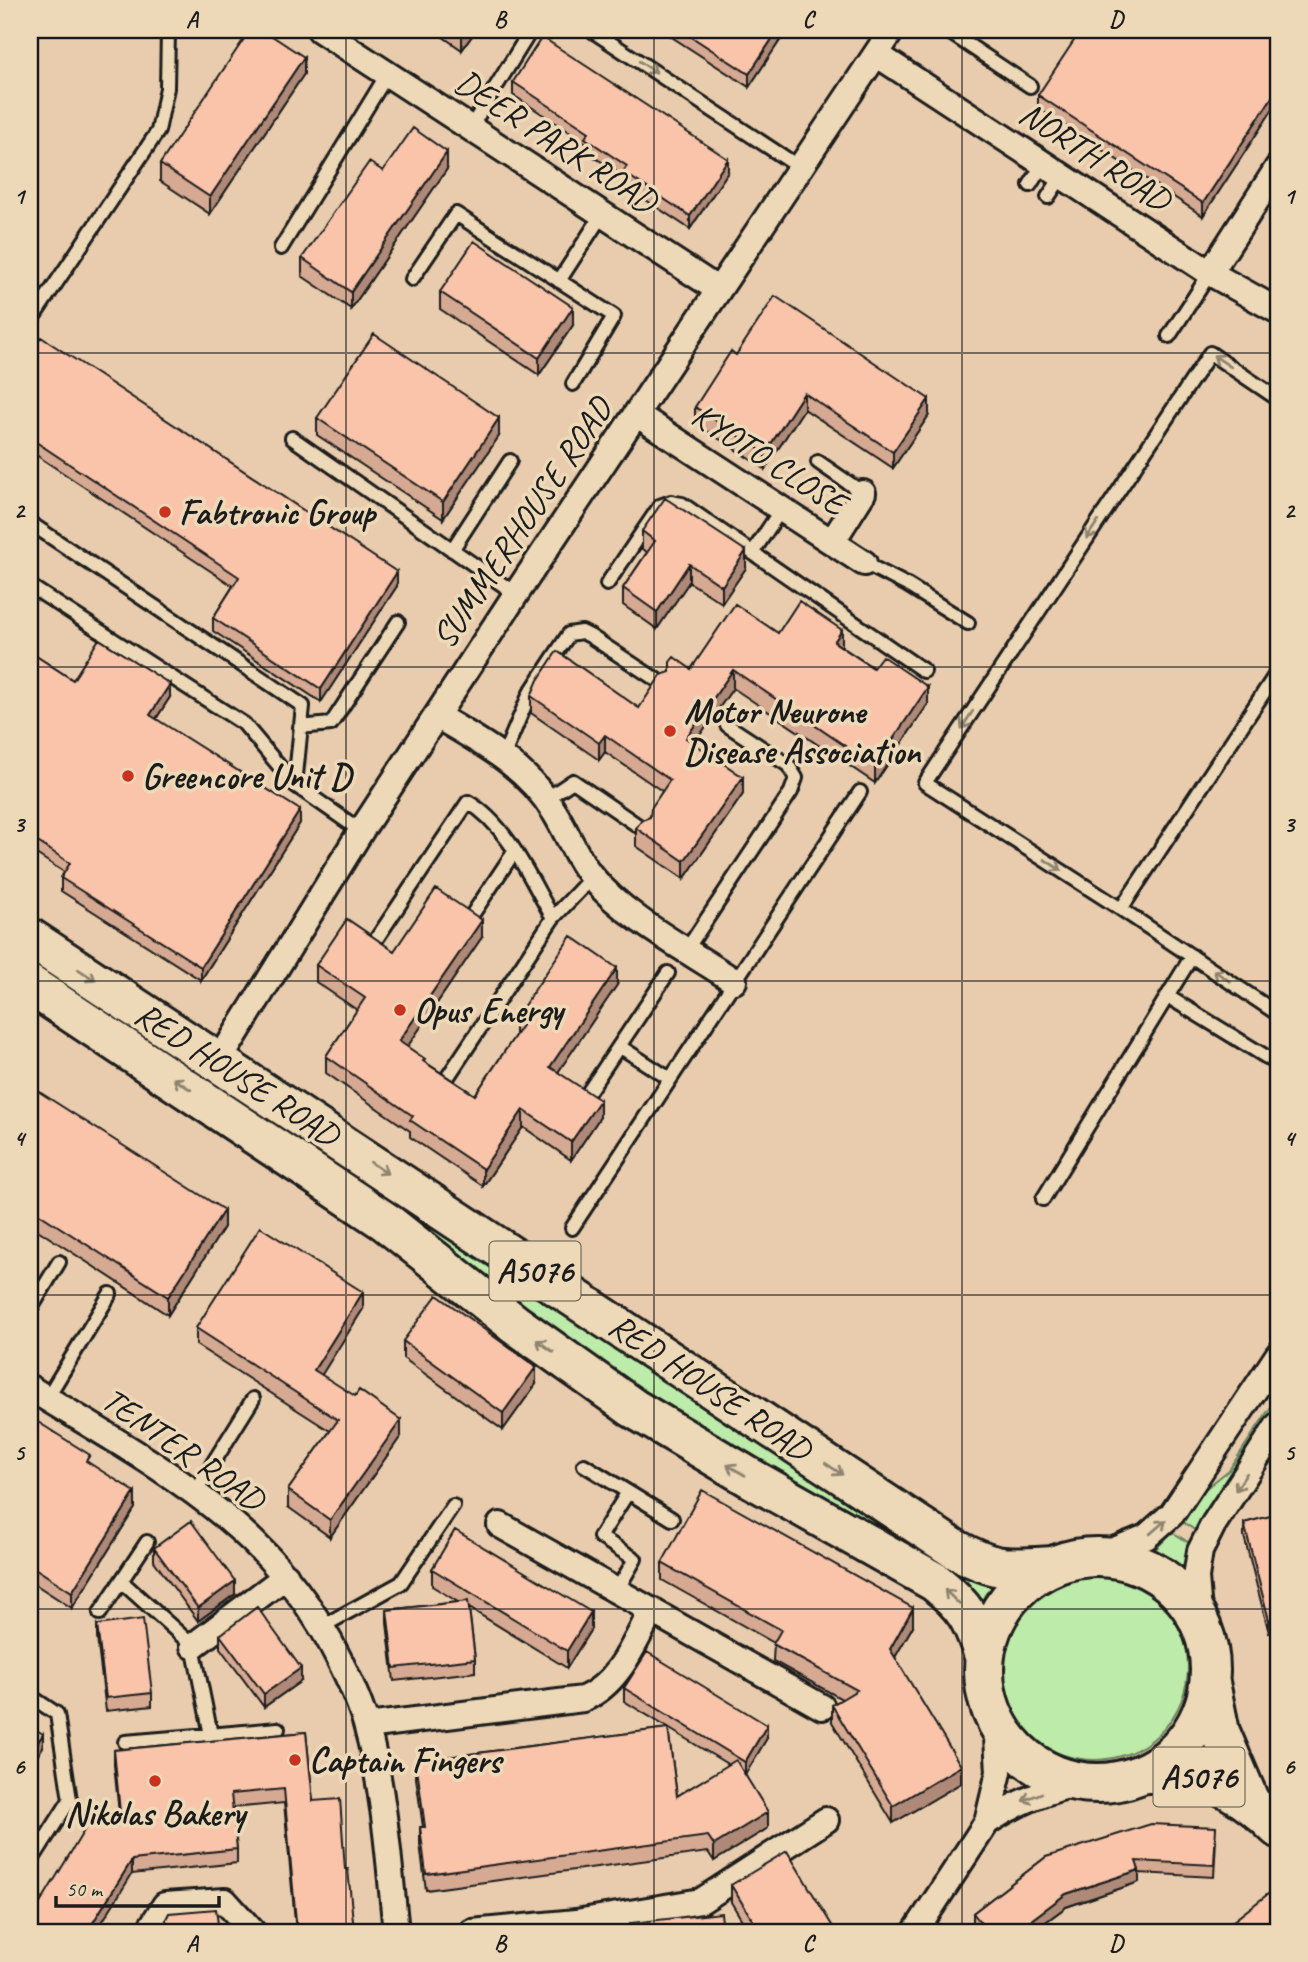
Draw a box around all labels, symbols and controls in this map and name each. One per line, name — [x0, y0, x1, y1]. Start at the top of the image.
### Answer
text: A — [186, 5, 200, 34]
text: B — [494, 5, 508, 34]
text: C — [803, 5, 817, 34]
text: D — [1109, 5, 1125, 34]
street label: DEER PARK ROAD — [447, 59, 668, 224]
one-way arrow — [638, 60, 657, 75]
street label: NORTH ROAD — [1011, 91, 1181, 223]
text: 1 — [14, 182, 27, 211]
text: 1 — [1284, 182, 1297, 211]
one-way arrow — [1213, 354, 1232, 368]
street label: SUMMERHOUSE ROAD — [421, 387, 624, 657]
street label: KYOTO CLOSE — [683, 393, 858, 528]
place label: Fabtronic Group — [179, 490, 378, 535]
text: 2 — [14, 496, 27, 525]
text: 2 — [1284, 496, 1297, 525]
marker: Fabtronic Group — [157, 504, 173, 520]
one-way arrow — [1085, 520, 1100, 539]
place label: Motor Neurone Disease Association — [684, 689, 921, 774]
one-way arrow — [960, 710, 974, 729]
marker: Motor Neurone Disease Association — [662, 723, 678, 739]
place label: Greencore Unit D — [142, 754, 354, 799]
marker: Greencore Unit D — [120, 768, 136, 784]
text: 3 — [14, 810, 27, 839]
text: 3 — [1284, 810, 1297, 839]
one-way arrow — [1043, 858, 1062, 872]
one-way arrow — [77, 968, 96, 982]
one-way arrow — [1212, 969, 1232, 983]
place label: Opus Energy — [414, 988, 567, 1033]
street label: RED HOUSE ROAD — [127, 991, 350, 1158]
marker: Opus Energy — [392, 1002, 408, 1018]
one-way arrow — [172, 1077, 192, 1091]
text: 4 — [14, 1124, 27, 1153]
text: 4 — [1284, 1124, 1297, 1153]
one-way arrow — [369, 1160, 388, 1175]
road number: A5076 — [490, 1242, 580, 1301]
street label: RED HOUSE ROAD — [600, 1303, 822, 1473]
one-way arrow — [536, 1339, 555, 1353]
street label: TENTER ROAD — [93, 1377, 275, 1523]
text: 5 — [14, 1438, 26, 1467]
text: 5 — [1284, 1438, 1296, 1467]
one-way arrow — [824, 1462, 843, 1476]
one-way arrow — [726, 1463, 746, 1477]
one-way arrow — [1234, 1472, 1248, 1491]
one-way arrow — [1149, 1519, 1167, 1535]
one-way arrow — [944, 1589, 961, 1606]
place label: Captain Fingers — [309, 1738, 504, 1783]
road number: A5076 — [1154, 1748, 1244, 1806]
text: 6 — [14, 1752, 27, 1781]
marker: Captain Fingers — [287, 1752, 303, 1768]
text: 6 — [1284, 1752, 1297, 1781]
marker: Nikolas Bakery — [147, 1773, 163, 1789]
place label: Nikolas Bakery — [65, 1791, 249, 1836]
one-way arrow — [1022, 1791, 1044, 1804]
scale bar — [56, 1864, 219, 1908]
text: 50 m — [66, 1876, 104, 1902]
text: A — [186, 1929, 200, 1958]
text: B — [494, 1929, 508, 1958]
text: C — [803, 1929, 817, 1958]
text: D — [1109, 1929, 1125, 1958]

